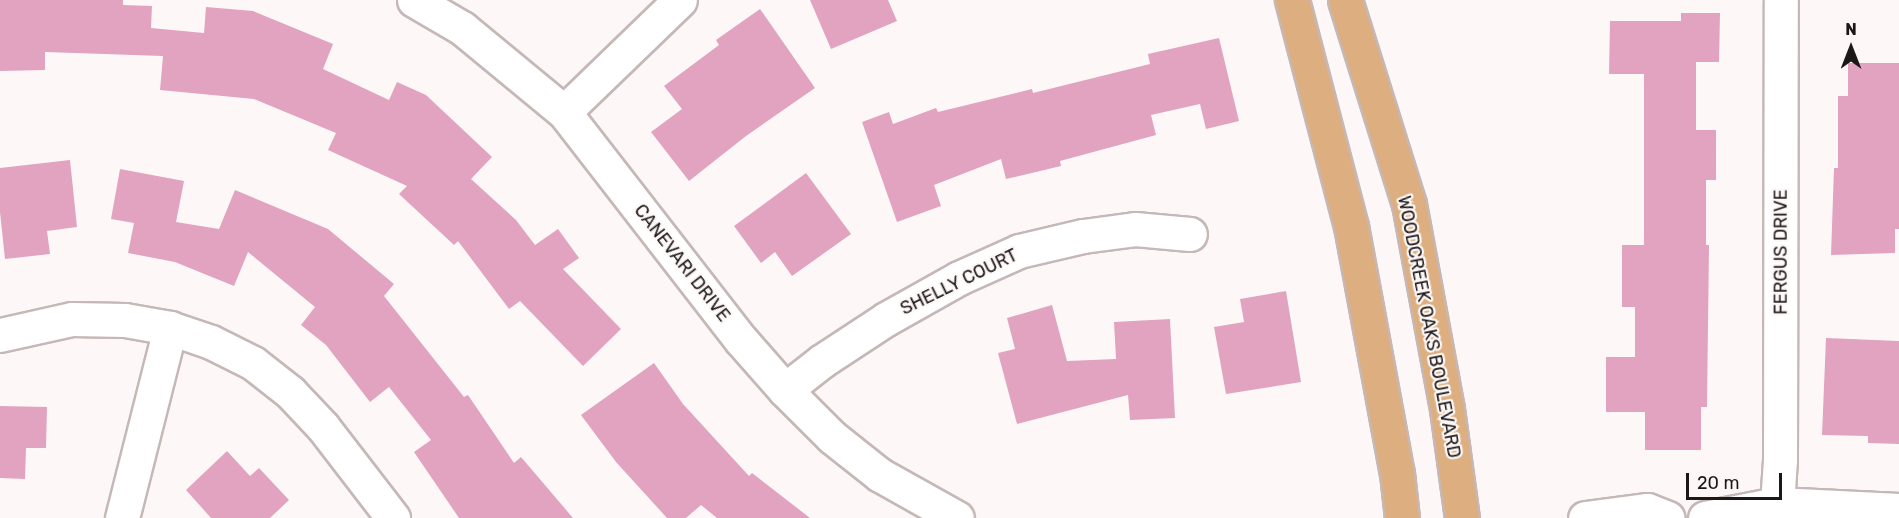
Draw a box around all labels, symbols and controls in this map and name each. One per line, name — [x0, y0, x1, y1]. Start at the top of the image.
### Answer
north arrow — [1821, 18, 1881, 78]
text: N — [1845, 20, 1857, 39]
street label: FERGUS DRIVE — [1770, 189, 1792, 315]
street label: WOODCREEK OAKS BOULEVARD — [1393, 194, 1465, 460]
street label: CANEVARI DRIVE — [629, 200, 735, 326]
street label: SHELLY COURT — [897, 244, 1021, 320]
scale bar — [1689, 461, 1785, 499]
text: 20 m — [1697, 472, 1739, 494]

